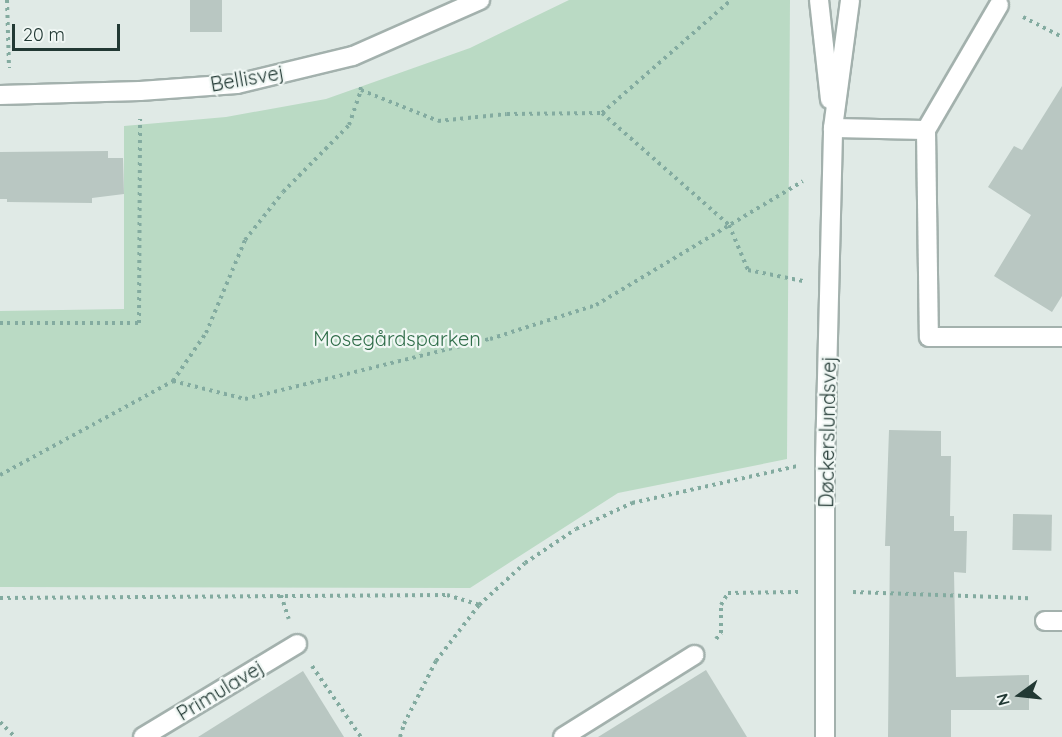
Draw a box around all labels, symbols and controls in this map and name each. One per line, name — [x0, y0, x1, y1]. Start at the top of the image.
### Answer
scale bar — [15, 12, 123, 50]
text: 20 m — [23, 23, 65, 46]
street label: Bellisvej — [208, 60, 286, 96]
park label: Mosegårdsparken — [313, 326, 481, 350]
street label: Døckerslundsvej — [814, 356, 840, 508]
street label: Primulavej — [172, 655, 268, 725]
north arrow — [990, 665, 1050, 725]
text: N — [991, 691, 1014, 708]

